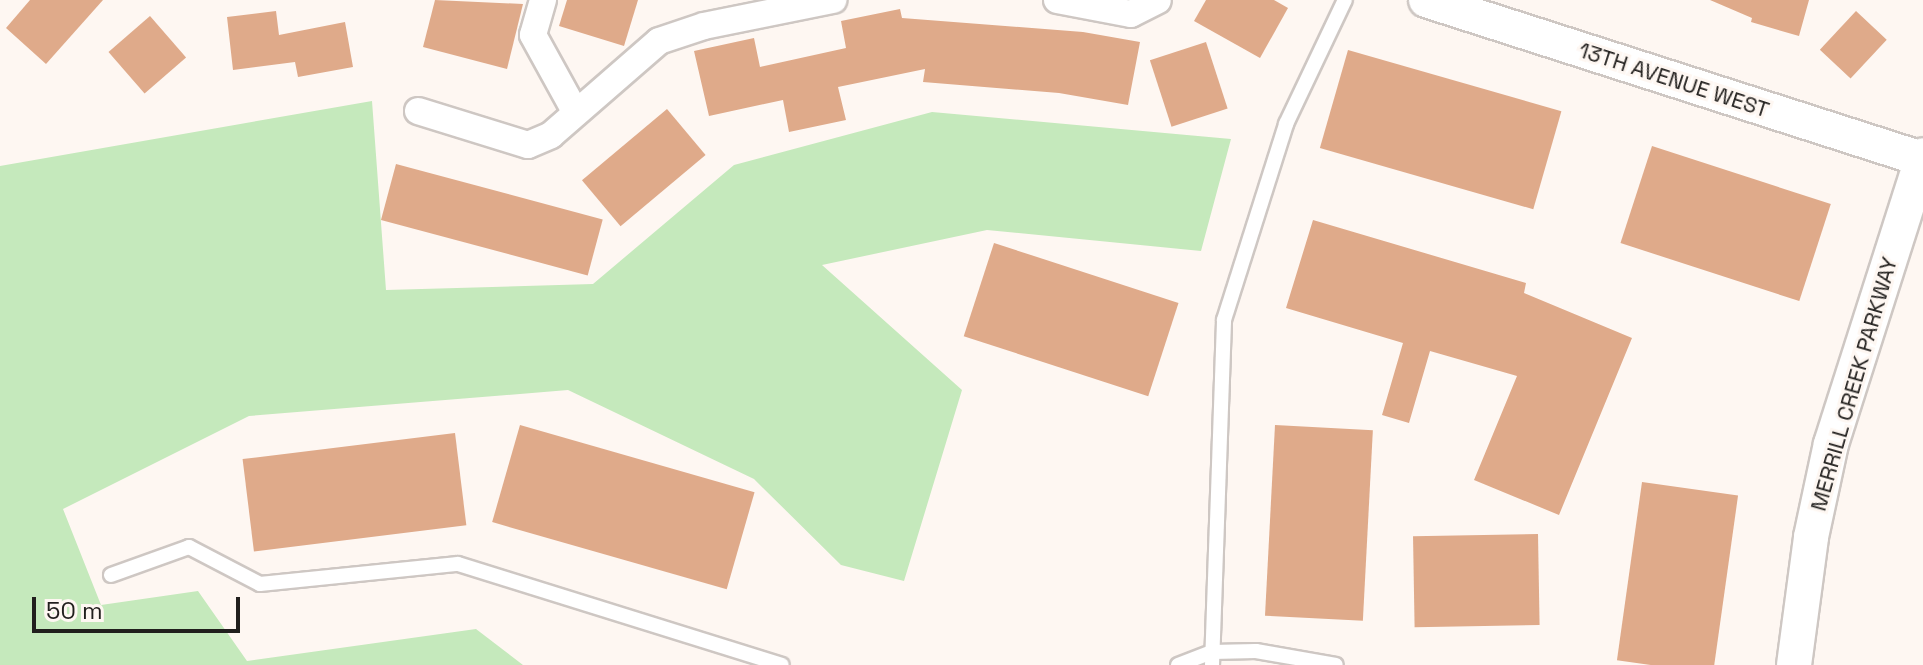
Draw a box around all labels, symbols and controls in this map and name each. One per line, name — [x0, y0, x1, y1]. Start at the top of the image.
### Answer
street label: 13TH AVENUE WEST — [1575, 37, 1773, 123]
street label: MERRILL CREEK PARKWAY — [1805, 254, 1903, 514]
scale bar — [36, 581, 244, 631]
text: 50 m — [46, 595, 103, 626]

